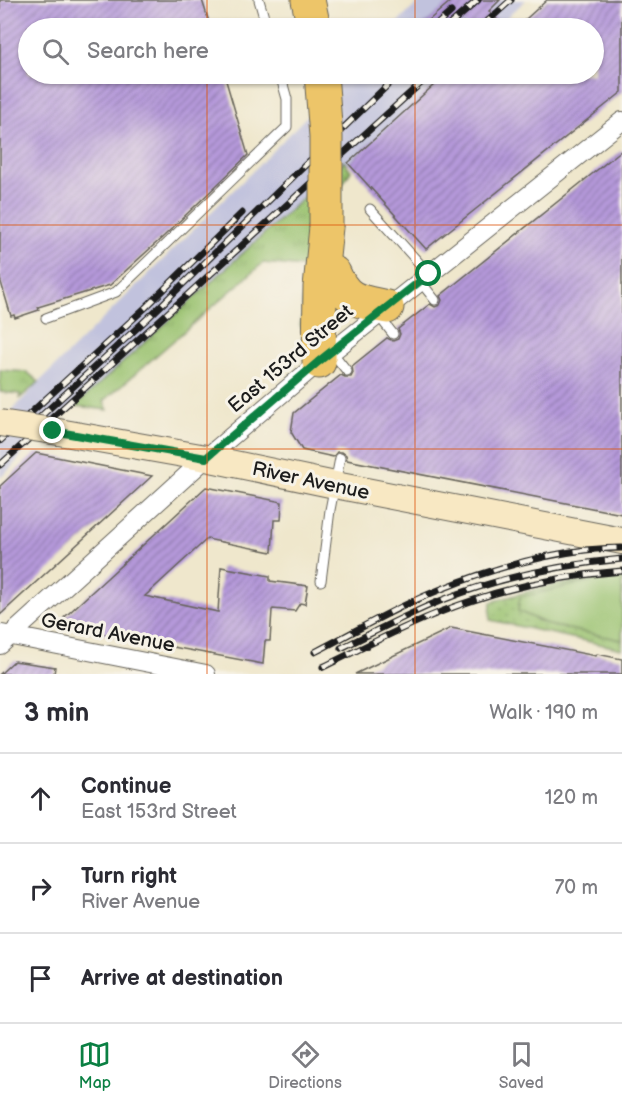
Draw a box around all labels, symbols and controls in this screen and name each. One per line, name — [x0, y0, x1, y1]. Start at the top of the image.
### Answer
search box — [18, 18, 604, 84]
icon: search — [39, 35, 72, 68]
text: Search here — [87, 38, 209, 65]
route start — [415, 260, 441, 286]
street label: East 153rd Street — [223, 300, 358, 418]
route end — [39, 417, 65, 443]
street label: River Avenue — [250, 457, 372, 505]
street label: Gerard Avenue — [39, 608, 177, 658]
text: 3 min — [24, 698, 89, 729]
text: Walk · 190 m — [489, 701, 598, 725]
text: Continue — [81, 773, 171, 800]
icon: ahead — [24, 782, 57, 815]
text: 120 m — [545, 786, 598, 810]
text: East 153rd Street — [81, 800, 237, 824]
text: Turn right — [81, 863, 177, 890]
icon: right — [24, 872, 57, 905]
text: 70 m — [554, 876, 598, 900]
text: River Avenue — [81, 890, 200, 914]
icon: arrive — [24, 962, 57, 995]
text: Arrive at destination — [81, 965, 283, 992]
tab: Map — [78, 1038, 111, 1093]
tab: Directions — [268, 1038, 342, 1093]
tab: Saved — [499, 1038, 544, 1093]

